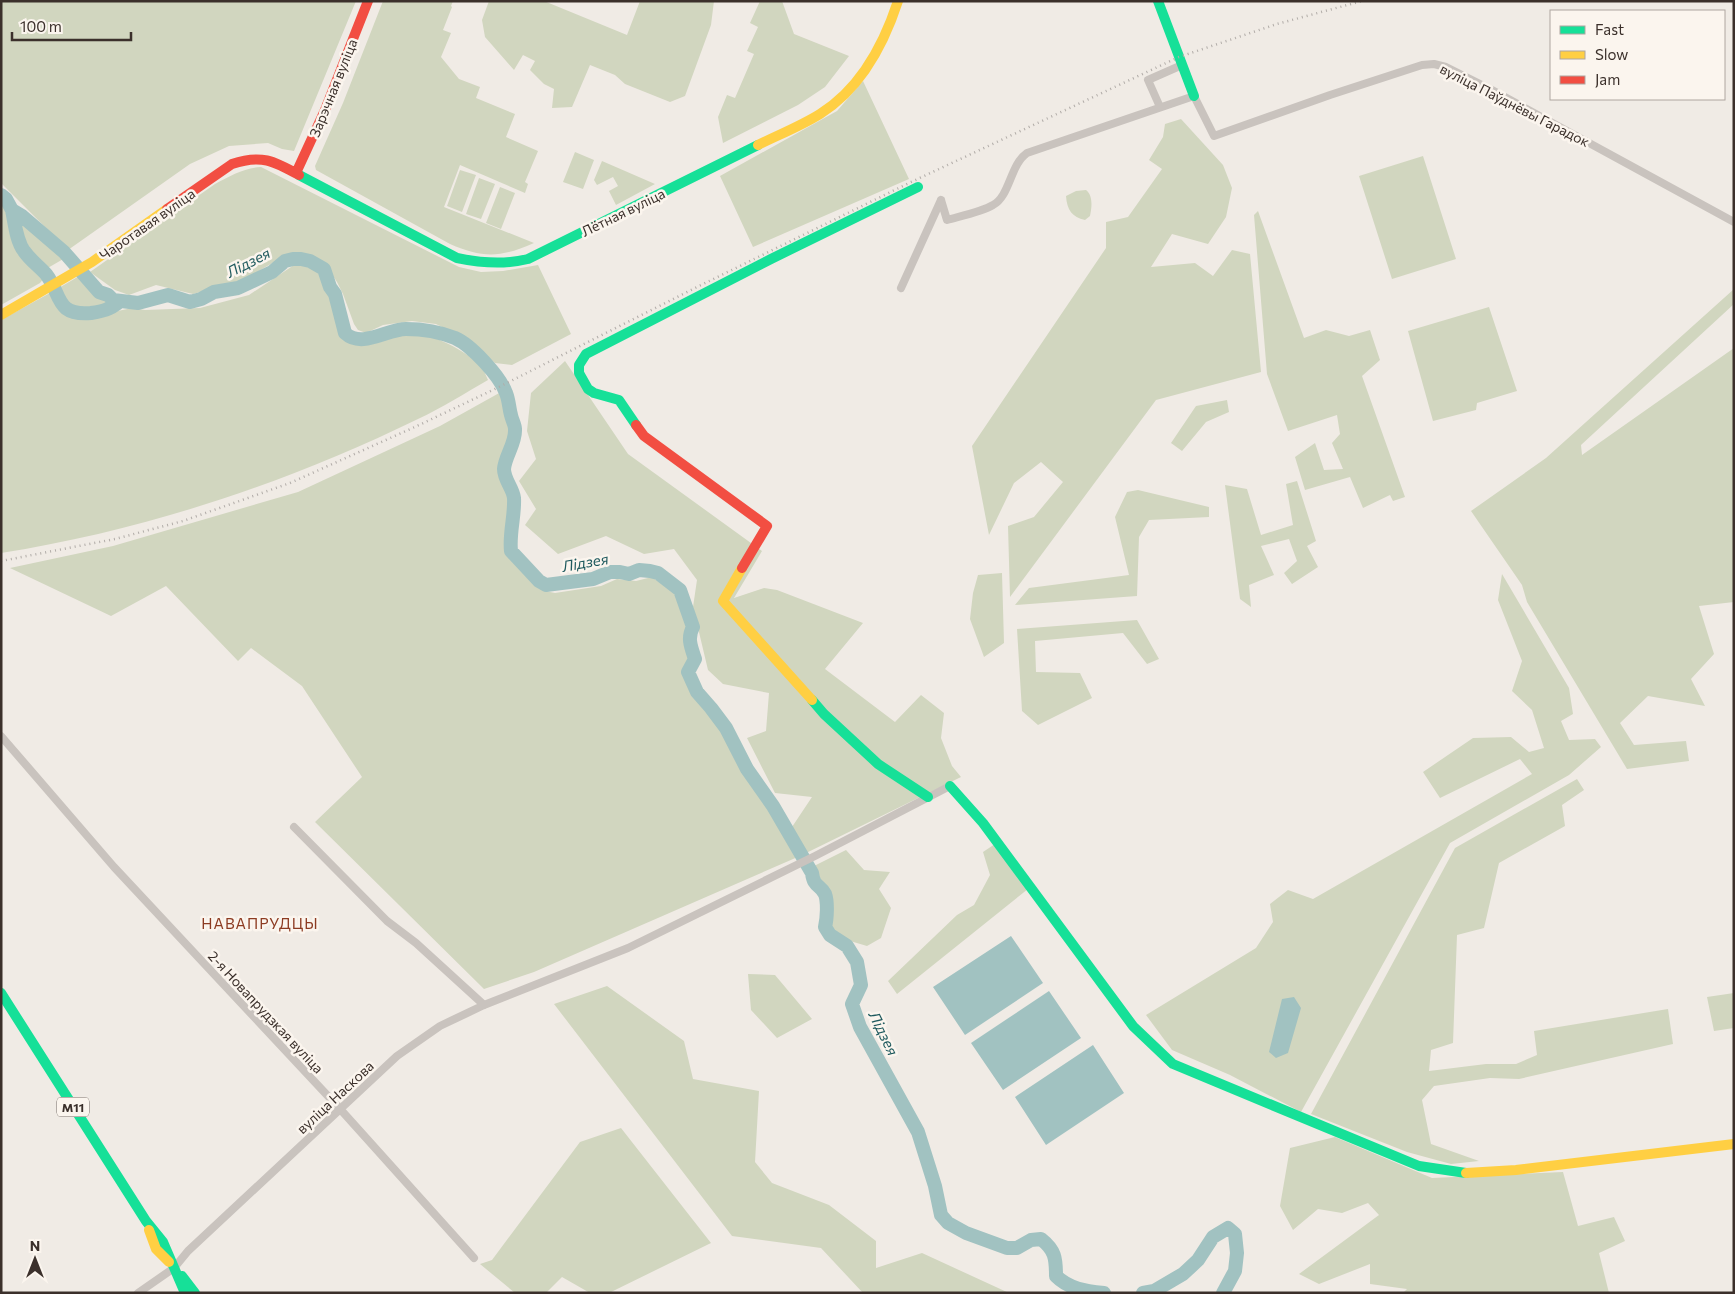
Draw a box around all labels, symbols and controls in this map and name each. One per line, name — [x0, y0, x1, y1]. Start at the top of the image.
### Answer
scale bar — [12, 10, 131, 42]
legend — [1550, 10, 1725, 100]
text: 100 m — [20, 17, 62, 35]
text: Fast — [1595, 20, 1624, 38]
street label: Зарэчная вуліца — [306, 36, 360, 140]
text: Slow — [1595, 45, 1628, 63]
street label: вуліца Паўднёвы Гарадок — [1437, 60, 1593, 150]
text: Jam — [1595, 70, 1620, 88]
street label: Лётная вуліца — [578, 184, 668, 240]
street label: Чаротавая вуліца — [96, 185, 198, 263]
water label: Лідзея — [222, 243, 273, 281]
water label: Лідзея — [559, 549, 610, 575]
district label: НАВАПРУДЦЫ — [201, 914, 319, 932]
street label: 2-я Новапрудзкая вуліца — [205, 947, 327, 1077]
water label: Лідзея — [865, 1007, 902, 1058]
street label: вуліца Наскова — [293, 1057, 377, 1137]
road number: М11 — [57, 1098, 89, 1116]
north arrow — [10, 1234, 60, 1284]
text: N — [30, 1237, 40, 1254]

